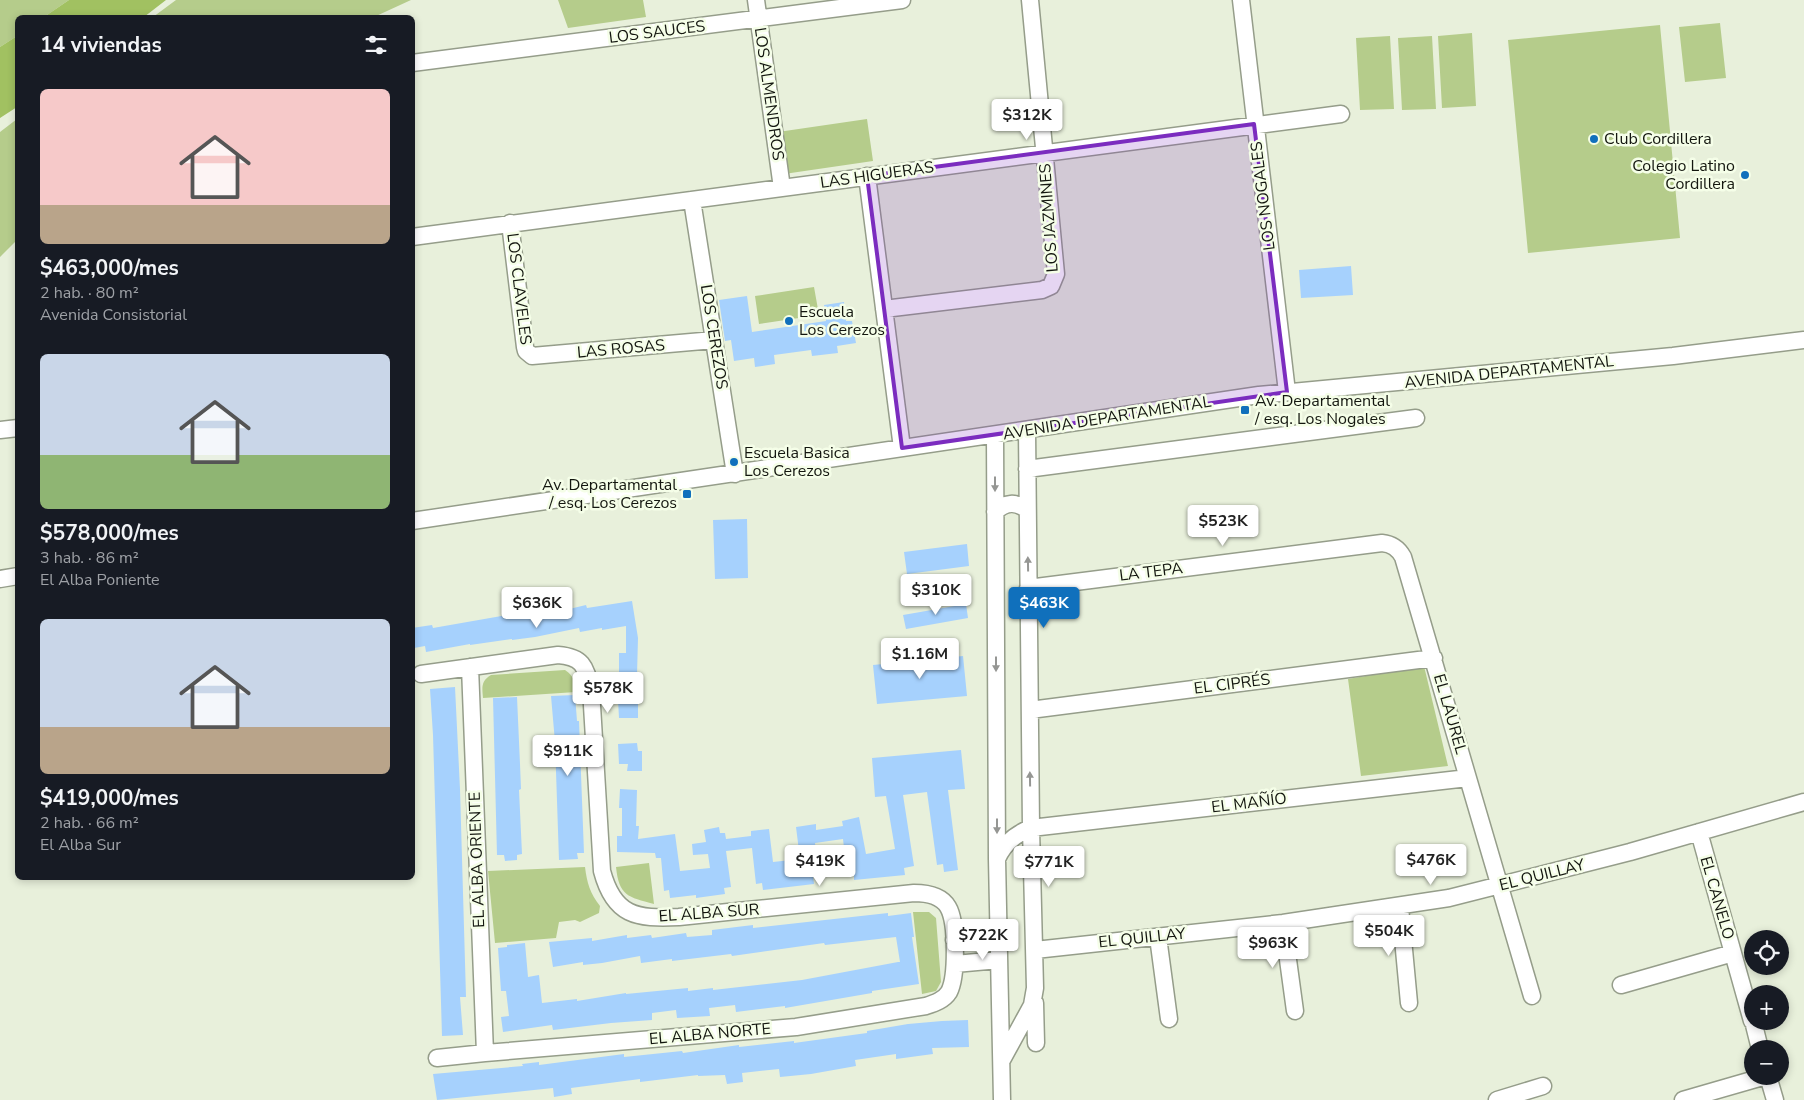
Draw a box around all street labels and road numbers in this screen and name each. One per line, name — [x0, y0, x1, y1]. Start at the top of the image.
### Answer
street label: LOS SAUCES — [607, 15, 707, 49]
street label: LOS ALMENDROS — [749, 26, 789, 162]
street label: LOS NOGALES — [1245, 140, 1281, 252]
street label: LAS HIGUERAS — [819, 156, 935, 194]
street label: LOS JAZMINES — [1034, 163, 1064, 273]
street label: LOS CLAVELES — [501, 232, 537, 346]
street label: LOS CEREZOS — [695, 283, 733, 391]
street label: LAS ROSAS — [576, 334, 666, 364]
street label: AVENIDA DEPARTAMENTAL — [1403, 350, 1615, 394]
street label: AVENIDA DEPARTAMENTAL — [1001, 391, 1213, 445]
street label: LA TEPA — [1118, 557, 1184, 587]
street label: EL CIPRÉS — [1193, 668, 1272, 700]
street label: EL LAUREL — [1428, 671, 1472, 757]
street label: EL MAÑÍO — [1210, 787, 1288, 819]
street label: EL ALBA ORIENTE — [464, 792, 490, 928]
street label: EL QUILLAY — [1497, 854, 1587, 896]
street label: EL CANELO — [1695, 854, 1739, 942]
street label: EL ALBA SUR — [658, 898, 761, 928]
street label: EL QUILLAY — [1097, 922, 1187, 954]
street label: EL ALBA NORTE — [648, 1018, 772, 1050]

